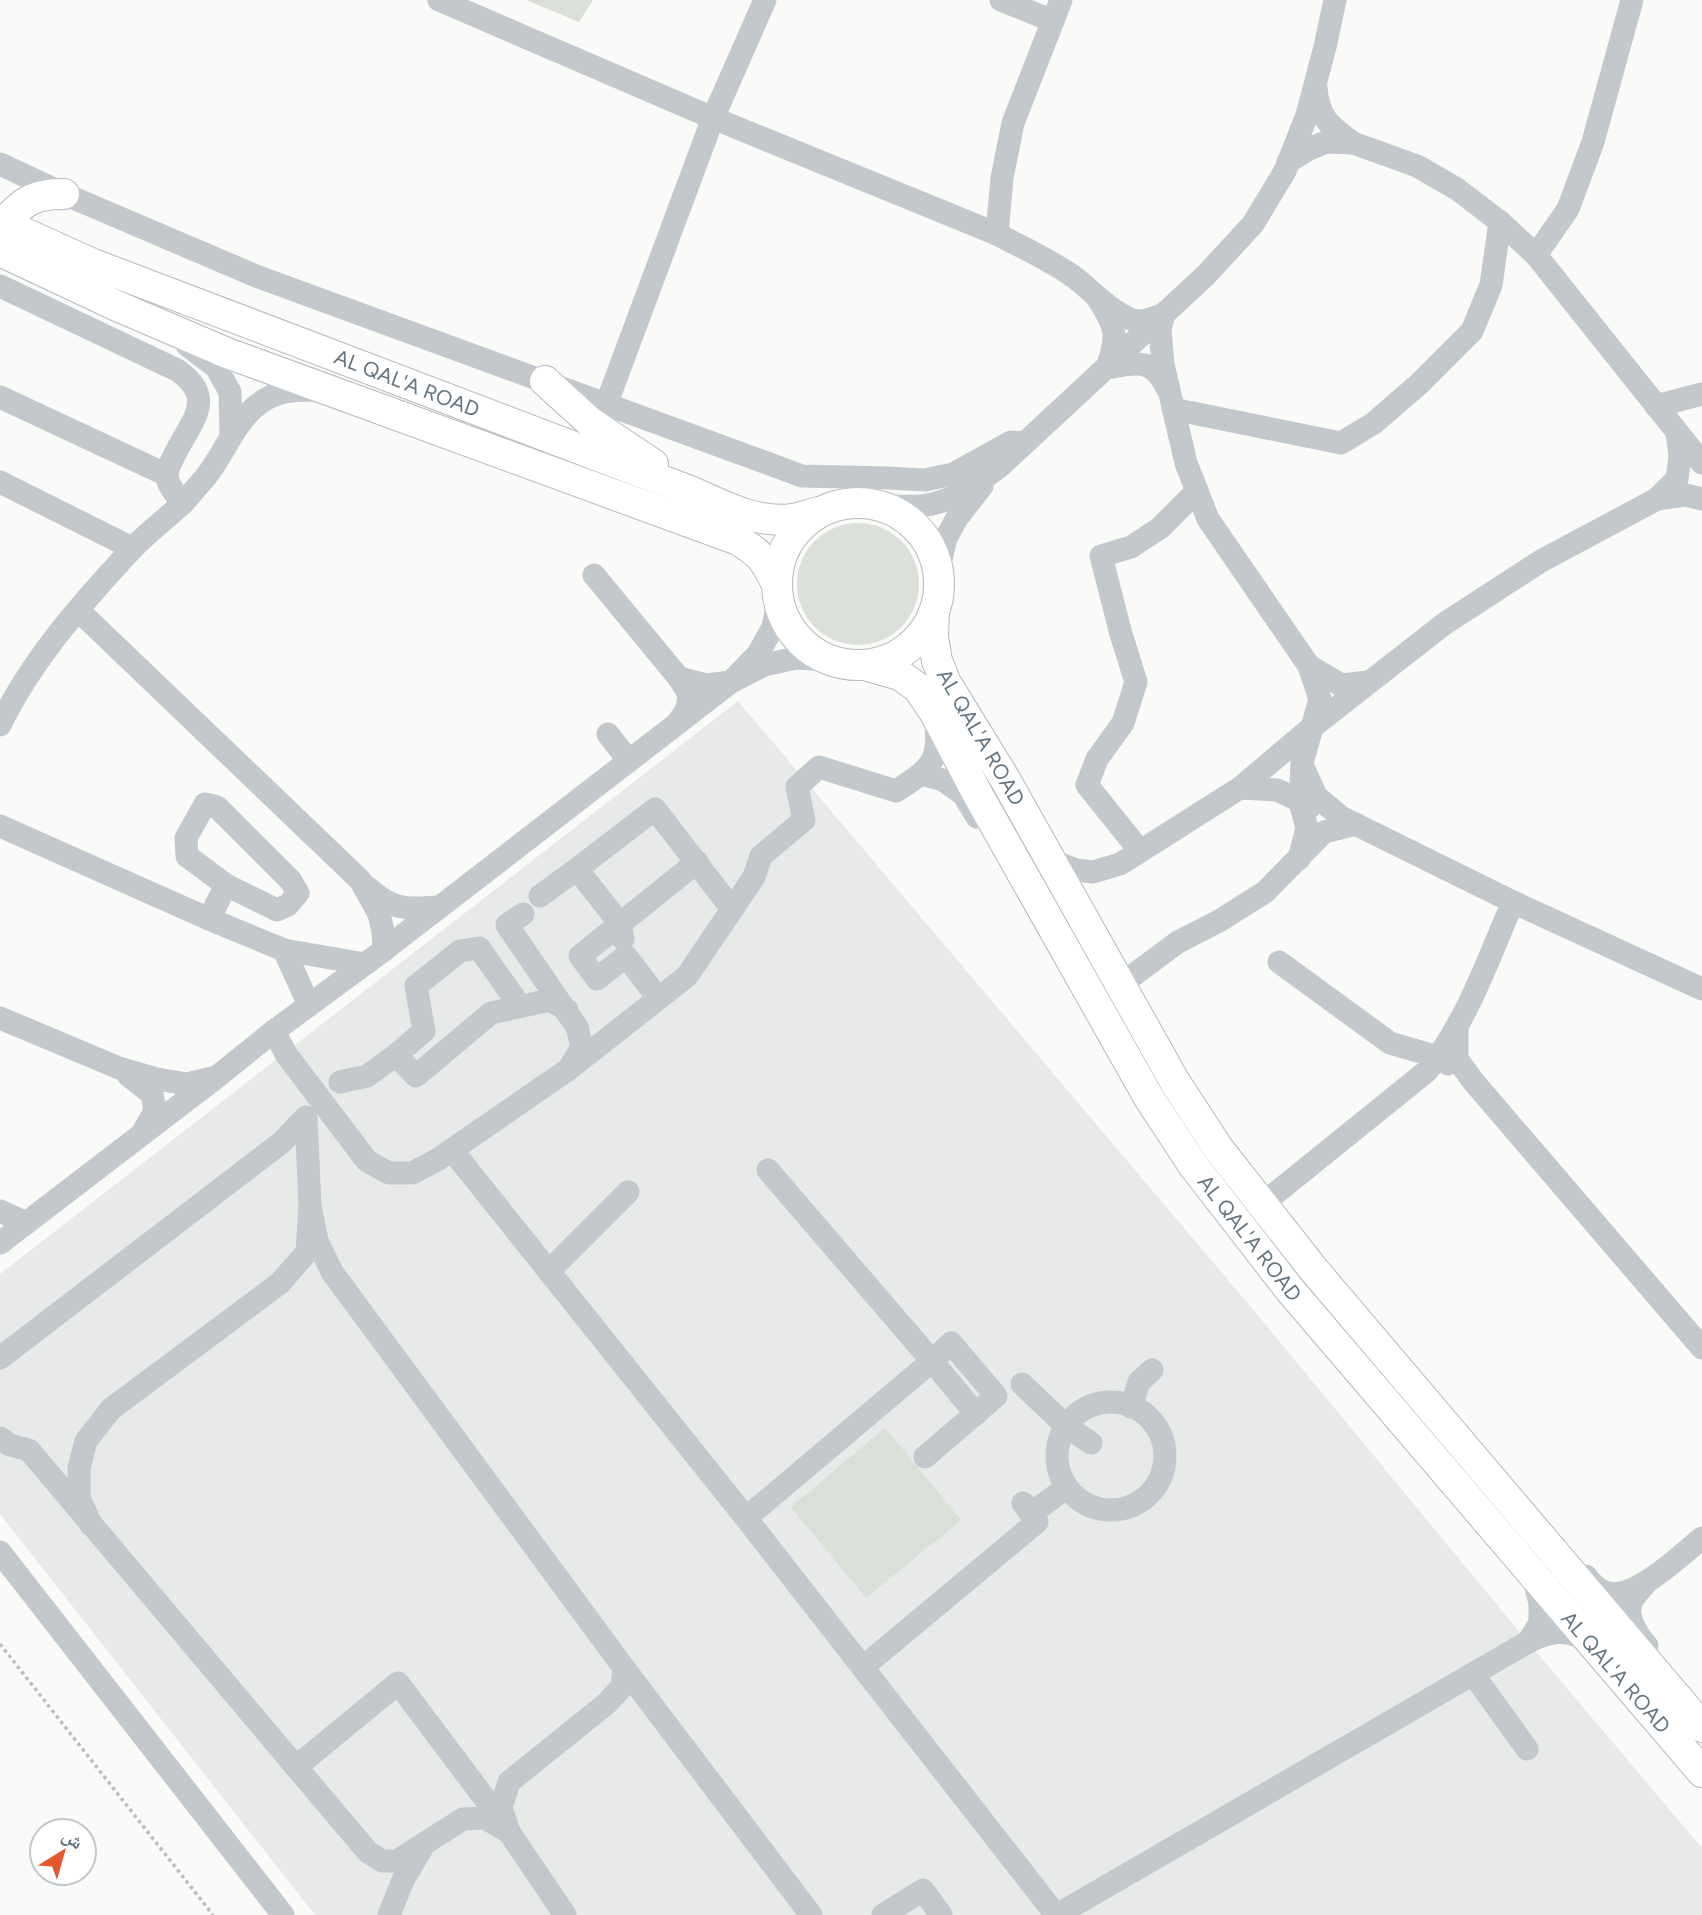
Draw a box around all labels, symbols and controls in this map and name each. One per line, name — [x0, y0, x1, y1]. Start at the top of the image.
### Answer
street label: AL QAL'A ROAD — [331, 344, 483, 422]
street label: AL QAL'A ROAD — [932, 664, 1030, 810]
street label: AL QAL'A ROAD — [1193, 1170, 1307, 1306]
street label: AL QAL'A ROAD — [1556, 1606, 1676, 1738]
north arrow — [28, 1817, 98, 1887]
text: ش — [58, 1824, 88, 1854]

